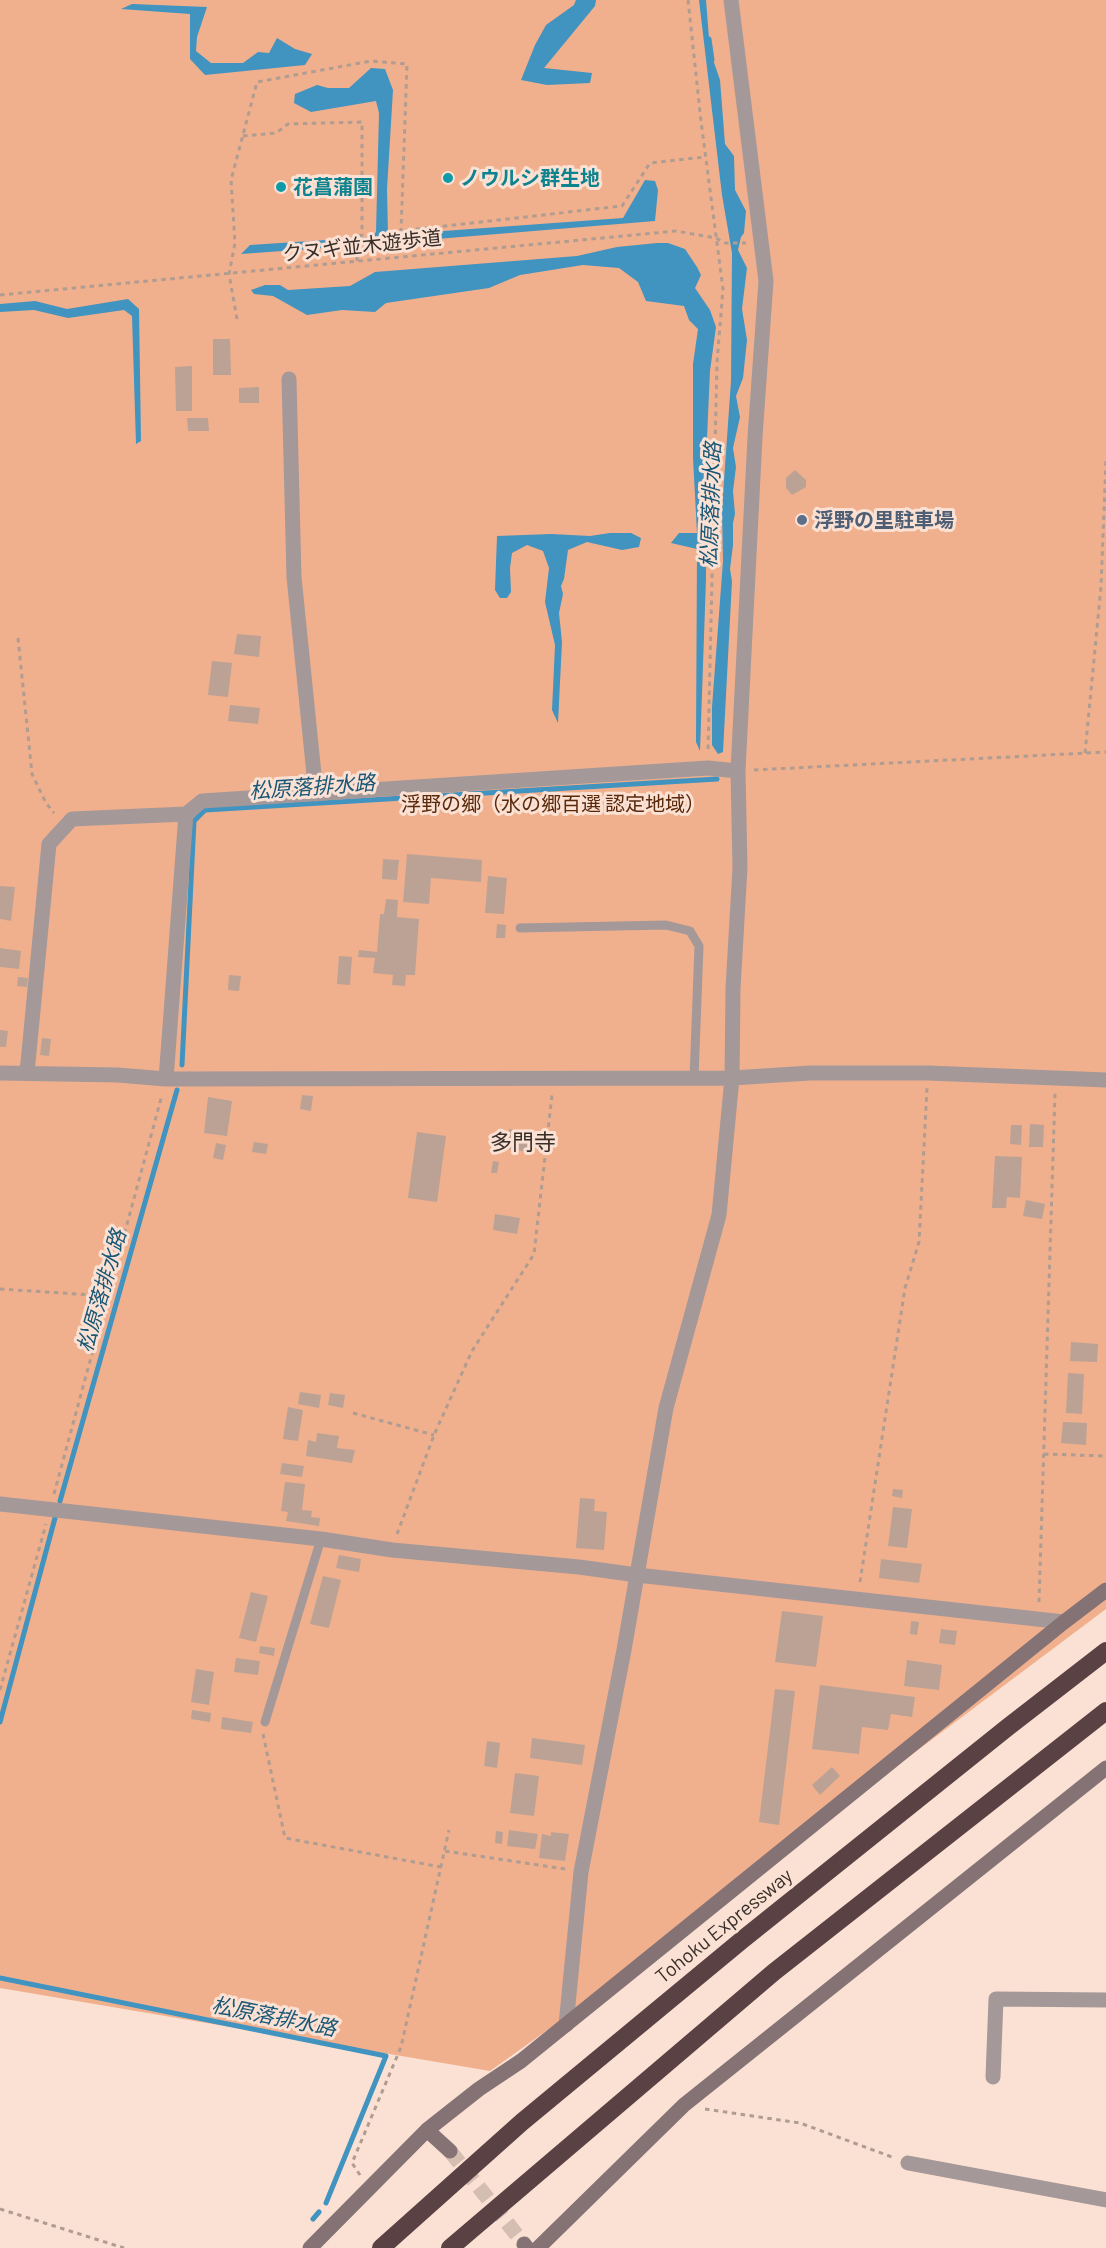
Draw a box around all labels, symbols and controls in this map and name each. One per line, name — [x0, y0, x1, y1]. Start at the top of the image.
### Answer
place label: ノウルシ群生地 — [460, 166, 600, 190]
marker: ノウルシ群生地 — [441, 171, 455, 185]
place label: 花菖蒲園 — [293, 175, 373, 199]
marker: 花菖蒲園 — [274, 180, 288, 194]
street label: クヌギ並木遊歩道 — [281, 226, 443, 266]
water label: 松原落排水路 — [696, 442, 726, 568]
place label: 浮野の里駐車場 — [814, 508, 954, 532]
marker: 浮野の里駐車場 — [795, 513, 809, 527]
water label: 松原落排水路 — [248, 770, 376, 804]
park label: 浮野の郷（水の郷百選 認定地域） — [401, 792, 705, 816]
district label: 多門寺 — [490, 1130, 556, 1156]
water label: 松原落排水路 — [73, 1227, 131, 1355]
street label: Tohoku Expressway — [651, 1863, 797, 1989]
water label: 松原落排水路 — [210, 1993, 338, 2041]

